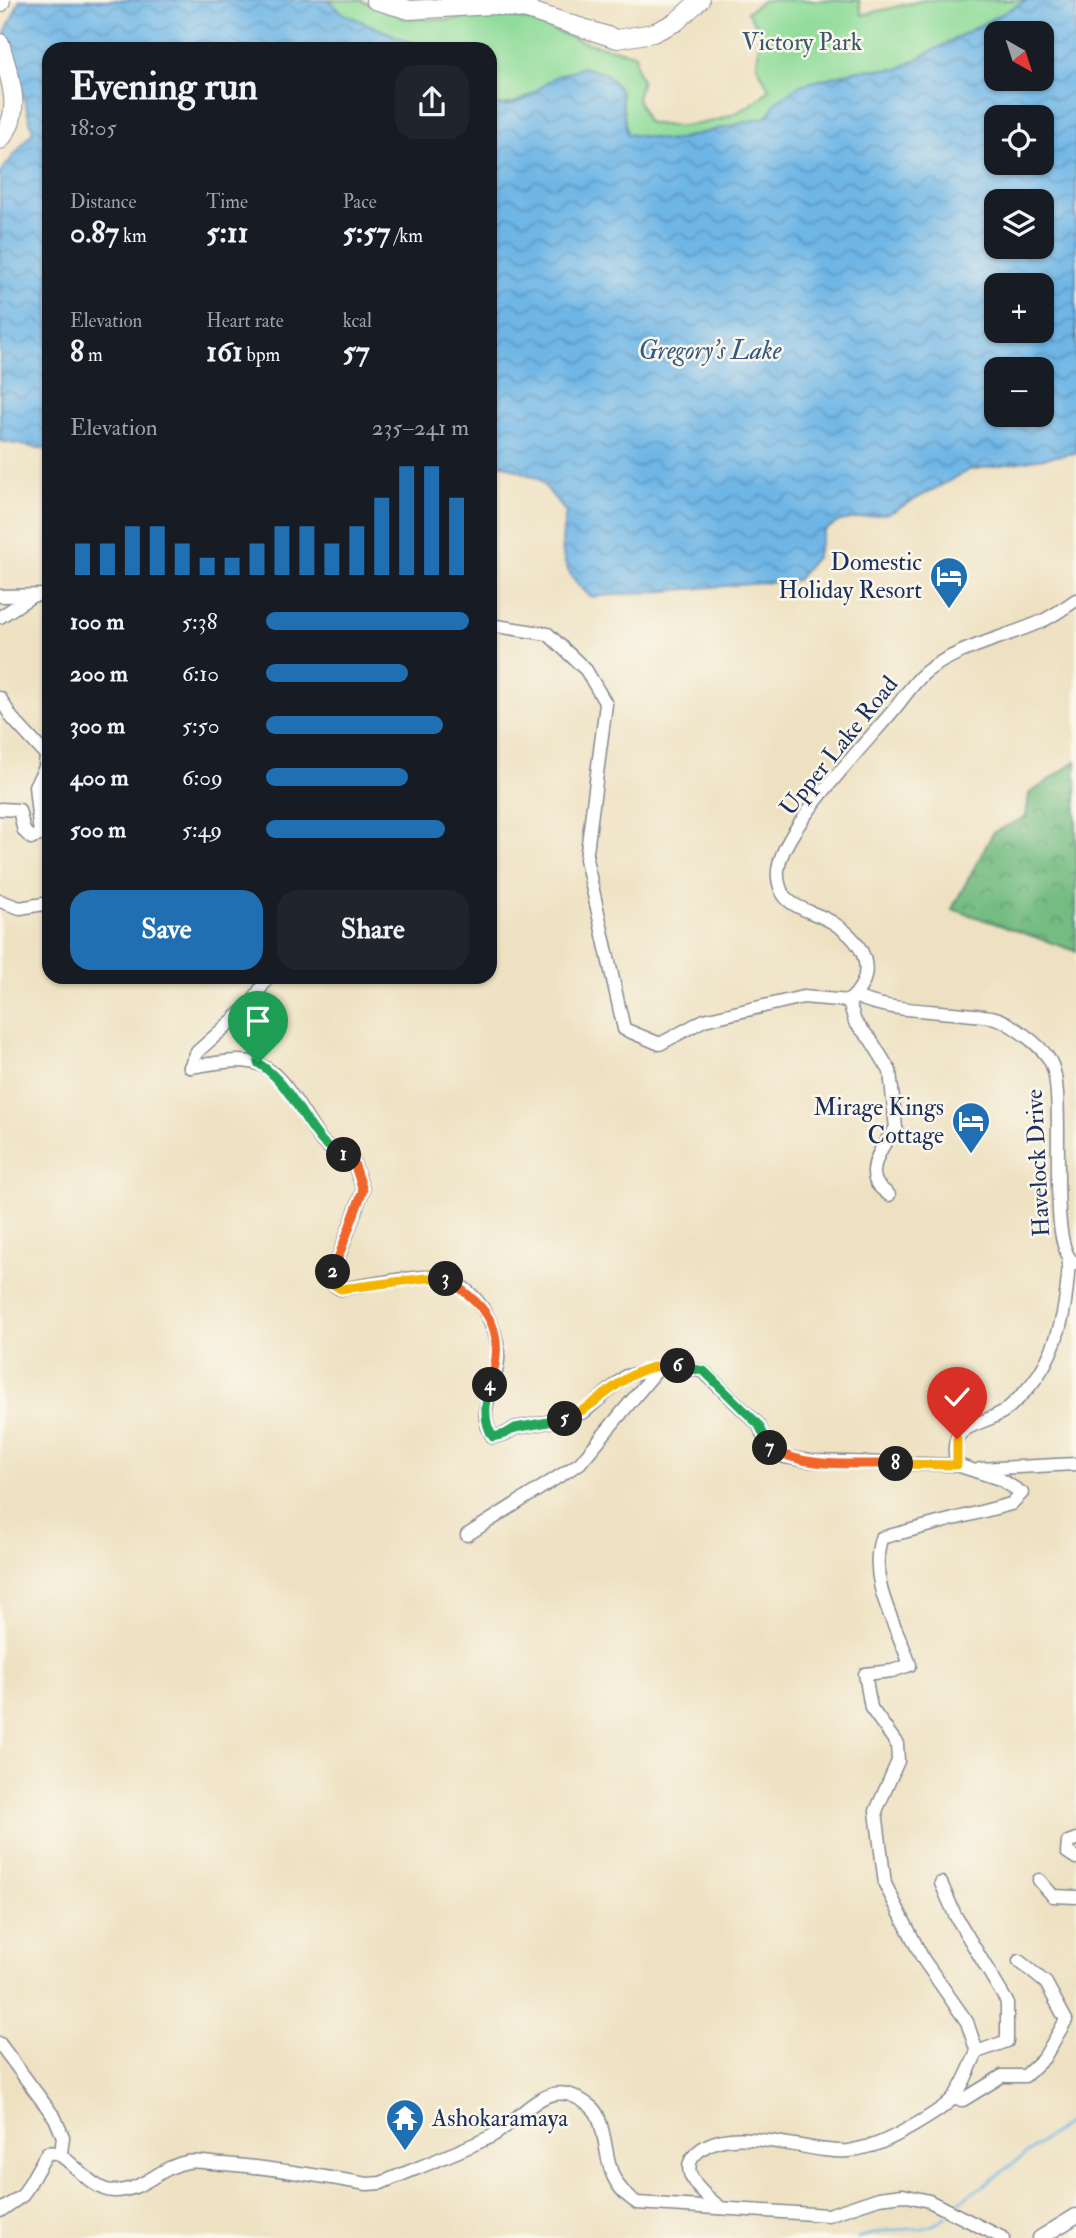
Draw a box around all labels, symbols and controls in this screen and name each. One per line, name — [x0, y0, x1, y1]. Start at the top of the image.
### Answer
north arrow — [984, 21, 1054, 91]
map controls — [984, 21, 1054, 427]
park label: Victory Park — [742, 27, 863, 58]
text: Evening run — [70, 63, 258, 111]
button: share — [395, 65, 469, 139]
button: locate — [984, 105, 1054, 175]
text: 18:05 — [70, 113, 117, 142]
button: layers — [984, 189, 1054, 259]
text: Distance — [70, 190, 136, 214]
text: Time — [206, 190, 248, 214]
text: Pace — [343, 190, 377, 214]
text: 0.87 — [70, 214, 119, 251]
text: 5:11 — [206, 214, 248, 251]
text: 5:57 — [343, 214, 390, 251]
text: km — [119, 224, 147, 248]
text: /km — [390, 224, 423, 248]
button: + — [984, 273, 1054, 343]
text: Elevation — [70, 309, 142, 333]
text: Heart rate — [206, 309, 284, 333]
text: kcal — [343, 309, 372, 333]
text: 8 — [70, 333, 84, 370]
text: 161 — [206, 333, 243, 370]
text: 57 — [343, 333, 370, 370]
water label: Gregory's Lake — [639, 335, 782, 367]
text: m — [84, 343, 103, 367]
text: bpm — [243, 343, 280, 367]
button: − — [984, 357, 1054, 427]
text: Elevation — [70, 413, 158, 442]
text: 235–241 m — [372, 413, 469, 442]
place label: Domestic Holiday Resort — [778, 547, 922, 606]
hotel icon: Domestic Holiday Resort — [928, 555, 970, 610]
text: 100 m — [70, 607, 124, 636]
text: 5:38 — [182, 607, 217, 636]
text: 200 m — [70, 659, 128, 688]
text: 6:10 — [182, 659, 219, 688]
street label: Upper Lake Road — [773, 669, 905, 822]
text: 300 m — [70, 711, 125, 740]
text: 5:50 — [182, 711, 220, 740]
text: 400 m — [70, 763, 129, 792]
text: 6:09 — [182, 763, 223, 792]
text: 500 m — [70, 815, 126, 844]
text: 5:49 — [182, 815, 222, 844]
button: Save — [70, 890, 263, 970]
button: Share — [277, 890, 469, 970]
pin — [228, 991, 288, 1063]
icon: arrive — [239, 1002, 277, 1040]
street label: Havelock Drive — [1019, 1088, 1057, 1238]
place label: Mirage Kings Cottage — [813, 1092, 944, 1151]
hotel icon: Mirage Kings Cottage — [950, 1100, 992, 1155]
pin: 1 — [326, 1138, 362, 1172]
text: 1 — [340, 1142, 347, 1166]
pin: 2 — [316, 1254, 350, 1290]
text: 2 — [328, 1259, 337, 1283]
pin: 3 — [428, 1262, 464, 1296]
text: 3 — [442, 1266, 449, 1290]
pin: 6 — [660, 1348, 696, 1384]
text: 6 — [673, 1353, 682, 1377]
pin — [927, 1367, 987, 1439]
pin: 4 — [472, 1368, 508, 1402]
text: 4 — [484, 1372, 495, 1396]
icon: check — [938, 1378, 976, 1416]
pin: 5 — [548, 1402, 582, 1436]
text: 5 — [560, 1406, 569, 1430]
pin: 7 — [752, 1430, 788, 1466]
text: 7 — [765, 1435, 774, 1459]
pin: 8 — [878, 1446, 914, 1482]
text: 8 — [891, 1451, 900, 1475]
temple icon: Ashokaramaya — [384, 2097, 426, 2152]
place label: Ashokaramaya — [431, 2103, 569, 2134]

